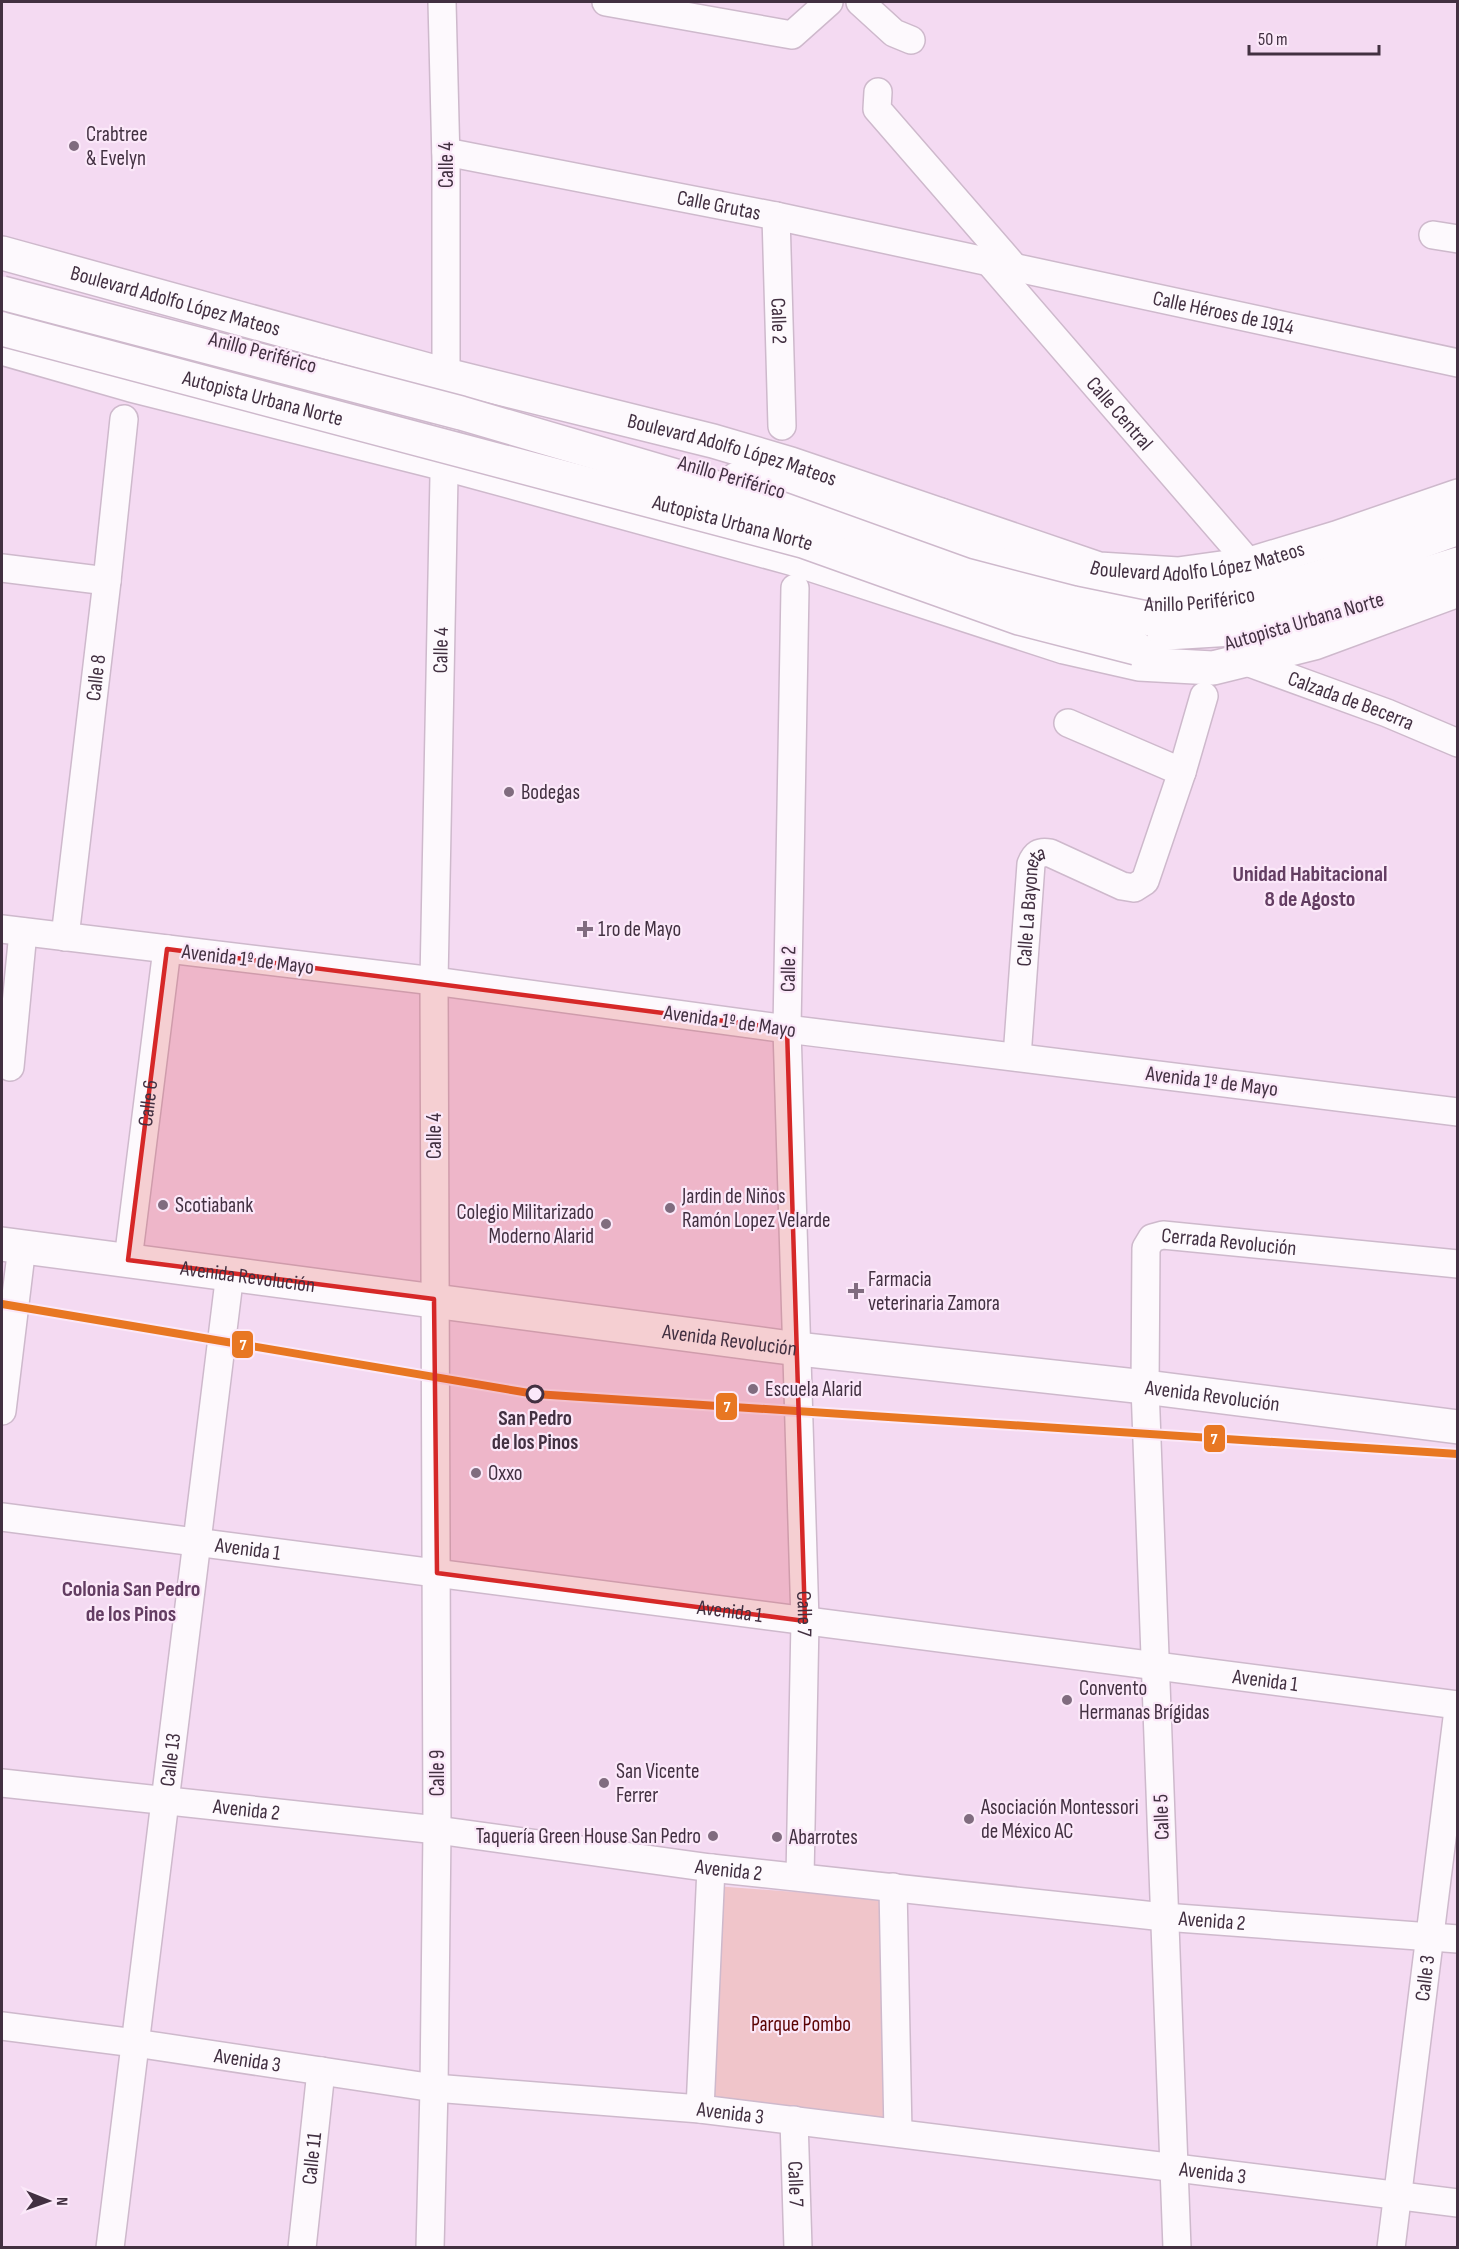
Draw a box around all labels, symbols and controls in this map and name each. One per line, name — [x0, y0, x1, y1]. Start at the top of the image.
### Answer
scale bar — [1249, 18, 1380, 56]
text: 50 m — [1258, 29, 1288, 50]
place label: Crabtree & Evelyn — [86, 122, 148, 171]
marker: Crabtree & Evelyn — [67, 139, 81, 153]
street label: Calle 4 — [434, 142, 459, 188]
street label: Calle Grutas — [675, 185, 763, 226]
street label: Boulevard Adolfo López Mateos — [68, 260, 283, 342]
street label: Calle Héroes de 1914 — [1151, 286, 1297, 340]
street label: Calle 2 — [765, 298, 792, 344]
street label: Anillo Periférico — [205, 326, 319, 379]
street label: Autopista Urbana Norte — [179, 365, 346, 432]
street label: Calle Central — [1081, 372, 1158, 456]
street label: Boulevard Adolfo López Mateos — [625, 408, 840, 492]
street label: Anillo Periférico — [674, 450, 788, 505]
street label: Autopista Urbana Norte — [649, 489, 816, 557]
street label: Boulevard Adolfo López Mateos — [1087, 536, 1307, 587]
street label: Anillo Periférico — [1143, 582, 1257, 617]
street label: Autopista Urbana Norte — [1221, 587, 1387, 656]
street label: Calle 4 — [428, 627, 454, 674]
street label: Calle 8 — [81, 653, 111, 703]
street label: Calzada de Becerra — [1284, 666, 1418, 736]
place label: Bodegas — [521, 780, 580, 805]
marker: Bodegas — [502, 785, 516, 799]
street label: Calle La Bayoneta — [1012, 840, 1048, 967]
district label: Unidad Habitacional 8 de Agosto — [1233, 861, 1387, 913]
place label: 1ro de Mayo — [598, 917, 681, 942]
marker: 1ro de Mayo — [576, 920, 594, 938]
street label: Avenida 1º de Mayo — [179, 939, 315, 980]
street label: Calle 2 — [776, 946, 801, 992]
street label: Avenida 1º de Mayo — [661, 1000, 797, 1043]
street label: Avenida 1º de Mayo — [1143, 1061, 1279, 1102]
street label: Calle 6 — [133, 1079, 163, 1128]
street label: Calle 4 — [422, 1113, 447, 1159]
place label: Jardin de Niños Ramón Lopez Velarde — [681, 1184, 830, 1233]
place label: Scotiabank — [175, 1193, 253, 1218]
marker: Scotiabank — [156, 1198, 170, 1212]
place label: Colegio Militarizado Moderno Alarid — [457, 1200, 594, 1249]
marker: Jardin de Niños Ramón Lopez Velarde — [663, 1201, 677, 1215]
marker: Colegio Militarizado Moderno Alarid — [599, 1217, 613, 1231]
street label: Cerrada Revolución — [1160, 1223, 1298, 1261]
street label: Avenida Revolución — [178, 1256, 317, 1298]
place label: Farmacia veterinaria Zamora — [868, 1267, 1000, 1316]
marker: Farmacia veterinaria Zamora — [849, 1284, 863, 1298]
street label: Avenida Revolución — [660, 1319, 798, 1362]
line badge: 7 — [231, 1330, 254, 1359]
text: 7 — [240, 1336, 247, 1355]
street label: Avenida Revolución — [1143, 1375, 1281, 1417]
place label: Escuela Alarid — [765, 1377, 862, 1402]
marker: Escuela Alarid — [746, 1382, 760, 1396]
marker: San Pedro de los Pinos — [526, 1385, 544, 1403]
line badge: 7 — [715, 1392, 738, 1421]
text: 7 — [724, 1398, 731, 1417]
place label: San Pedro de los Pinos — [492, 1406, 578, 1455]
line badge: 7 — [1203, 1424, 1226, 1453]
text: 7 — [1211, 1430, 1218, 1449]
place label: Oxxo — [488, 1461, 522, 1486]
marker: Oxxo — [469, 1466, 483, 1480]
street label: Avenida 1 — [213, 1533, 283, 1566]
district label: Colonia San Pedro de los Pinos — [62, 1576, 200, 1628]
street label: Calle 7 — [791, 1590, 817, 1637]
street label: Avenida 1 — [695, 1595, 765, 1628]
street label: Avenida 1 — [1230, 1664, 1300, 1697]
place label: Convento Hermanas Brígidas — [1079, 1676, 1210, 1725]
marker: Convento Hermanas Brígidas — [1060, 1693, 1074, 1707]
street label: Calle 13 — [155, 1732, 186, 1788]
street label: Calle 9 — [425, 1750, 450, 1796]
place label: San Vicente Ferrer — [616, 1759, 699, 1808]
marker: San Vicente Ferrer — [597, 1776, 611, 1790]
street label: Avenida 2 — [211, 1794, 281, 1826]
street label: Calle 5 — [1148, 1794, 1175, 1840]
place label: Asociación Montessori de México AC — [980, 1795, 1139, 1844]
marker: Asociación Montessori de México AC — [962, 1812, 976, 1826]
place label: Taquería Green House San Pedro — [476, 1824, 701, 1849]
place label: Abarrotes — [788, 1825, 858, 1850]
marker: Taquería Green House San Pedro — [706, 1829, 720, 1843]
marker: Abarrotes — [770, 1830, 784, 1844]
street label: Avenida 2 — [693, 1854, 763, 1886]
street label: Avenida 2 — [1177, 1906, 1246, 1936]
street label: Calle 3 — [1410, 1954, 1440, 2003]
park label: Parque Pombo — [751, 2012, 851, 2037]
street label: Avenida 3 — [212, 2043, 283, 2078]
street label: Avenida 3 — [695, 2097, 765, 2130]
street label: Calle 11 — [297, 2131, 327, 2186]
street label: Avenida 3 — [1177, 2156, 1248, 2190]
street label: Calle 7 — [782, 2161, 809, 2208]
north arrow — [18, 2171, 78, 2231]
text: N — [52, 2197, 71, 2206]

